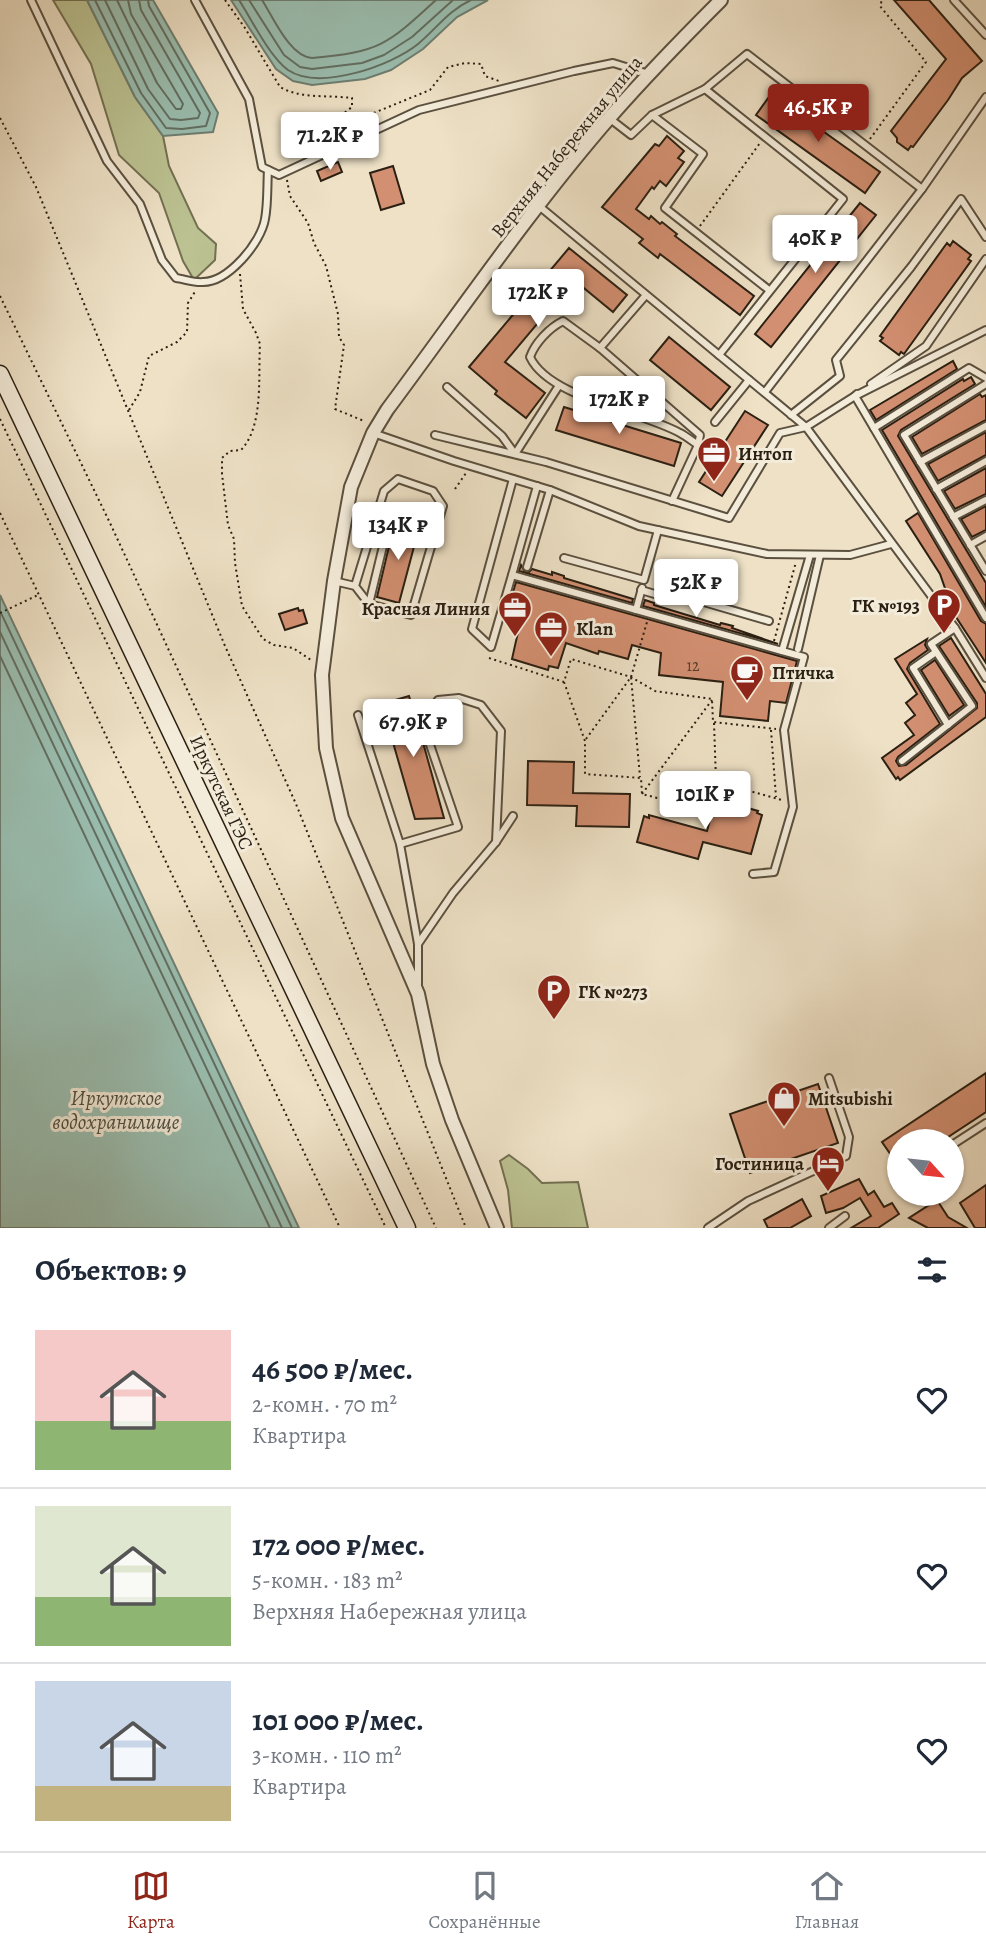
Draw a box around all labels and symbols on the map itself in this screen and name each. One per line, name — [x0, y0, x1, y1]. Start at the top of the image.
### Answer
street label: Верхняя Набережная улица — [485, 50, 648, 243]
pin: 46.5K ₽ — [753, 85, 883, 144]
pin: 71.2K ₽ — [265, 113, 395, 172]
pin: 40K ₽ — [766, 216, 864, 275]
pin: 172K ₽ — [481, 270, 595, 329]
pin: 172K ₽ — [562, 376, 676, 436]
office icon: Интоп — [695, 434, 733, 483]
place label: Интоп — [738, 441, 793, 467]
pin: 134K ₽ — [341, 503, 455, 562]
pin: 52K ₽ — [647, 560, 745, 619]
parking icon: ГК №193 — [925, 586, 963, 635]
office icon: Красная Линия — [496, 589, 534, 638]
place label: ГК №193 — [852, 593, 920, 619]
place label: Красная Линия — [361, 596, 490, 622]
office icon: Klan — [532, 609, 570, 658]
place label: Klan — [576, 616, 614, 642]
cafe icon: Птичка — [728, 653, 766, 702]
house number: 12 — [686, 655, 700, 677]
place label: Птичка — [772, 660, 835, 686]
pin: 67.9K ₽ — [348, 700, 478, 759]
street label: Иркутская ГЭС — [183, 731, 259, 854]
pin: 101K ₽ — [648, 772, 762, 831]
parking icon: ГК №273 — [535, 972, 573, 1021]
place label: ГК №273 — [578, 979, 648, 1005]
shop icon: Mitsubishi — [765, 1079, 803, 1128]
water label: Иркутское водохранилище — [53, 1084, 180, 1136]
place label: Mitsubishi — [808, 1086, 893, 1112]
north arrow — [887, 1129, 964, 1206]
hotel icon: Гостиница — [809, 1144, 847, 1193]
place label: Гостиница — [715, 1151, 805, 1177]

